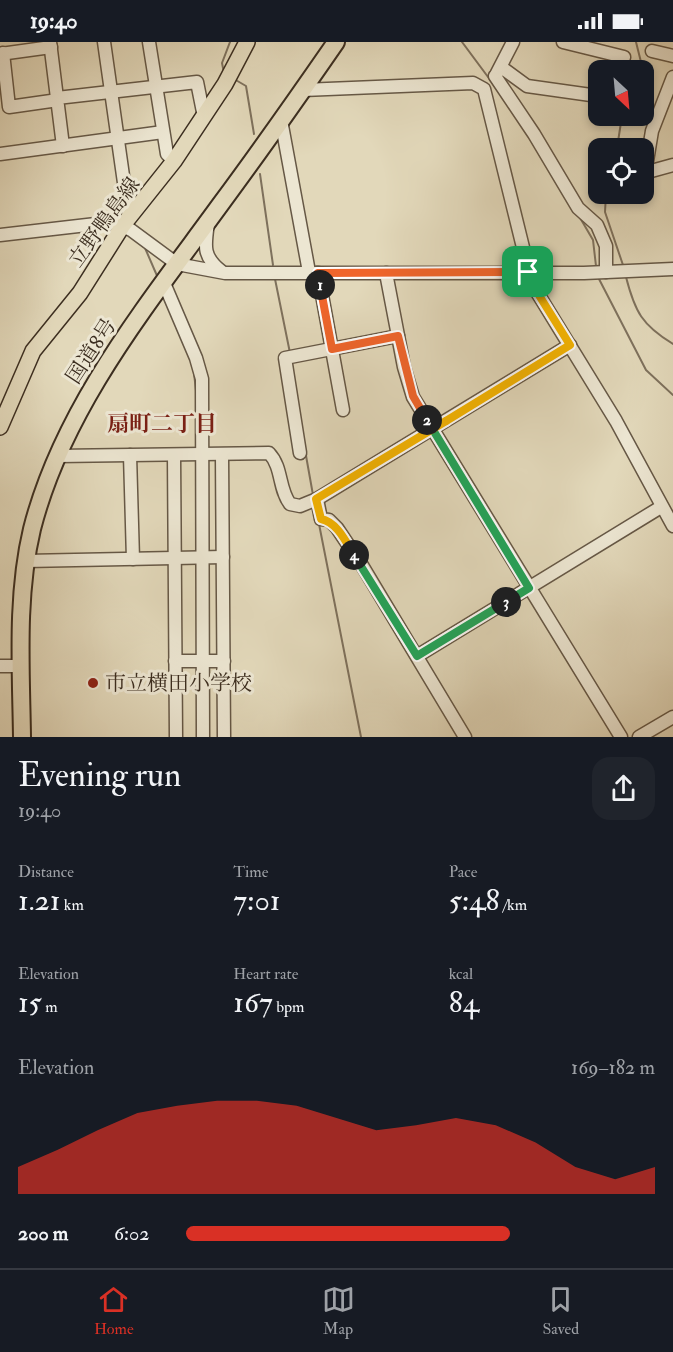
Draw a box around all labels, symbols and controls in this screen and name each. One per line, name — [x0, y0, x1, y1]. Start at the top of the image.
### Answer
text: 19:40 — [30, 7, 78, 35]
north arrow — [588, 60, 654, 126]
map controls — [588, 60, 654, 204]
button: locate — [588, 138, 654, 204]
street label: 立野鴨島線 — [63, 172, 146, 273]
pin — [502, 246, 553, 297]
icon: arrive — [511, 255, 544, 288]
pin: 1 — [305, 270, 335, 300]
text: 1 — [317, 275, 323, 295]
street label: 国道8号 — [60, 313, 123, 389]
pin: 2 — [412, 405, 442, 435]
district label: 扇町二丁目 — [107, 410, 217, 438]
text: 2 — [423, 410, 431, 430]
pin: 4 — [339, 540, 369, 570]
text: 4 — [350, 545, 358, 565]
pin: 3 — [491, 587, 521, 617]
text: 3 — [503, 592, 509, 612]
place label: 市立横田小学校 — [105, 670, 252, 697]
marker: 市立横田小学校 — [86, 676, 100, 690]
text: Evening run — [18, 755, 181, 796]
button: share — [592, 757, 655, 820]
text: 19:40 — [18, 798, 61, 823]
text: Distance — [18, 862, 74, 882]
text: Time — [233, 862, 268, 882]
text: Pace — [449, 862, 477, 882]
text: 1.21 — [18, 882, 60, 919]
text: 7:01 — [233, 882, 280, 919]
text: 5:48 — [449, 882, 500, 919]
text: km — [60, 895, 84, 915]
text: /km — [500, 895, 527, 915]
text: Elevation — [18, 964, 79, 984]
text: Heart rate — [233, 964, 298, 984]
text: kcal — [449, 964, 473, 984]
text: 15 — [18, 984, 42, 1021]
text: 167 — [233, 984, 273, 1021]
text: 84 — [449, 984, 479, 1021]
text: m — [42, 997, 58, 1017]
text: bpm — [273, 997, 305, 1017]
text: Elevation — [18, 1055, 94, 1080]
text: 169–182 m — [571, 1055, 655, 1080]
text: 200 m — [18, 1221, 68, 1246]
text: 6:02 — [114, 1221, 149, 1246]
tab: Home — [94, 1283, 134, 1339]
tab: Map — [322, 1283, 355, 1339]
tab: Saved — [542, 1283, 579, 1339]

